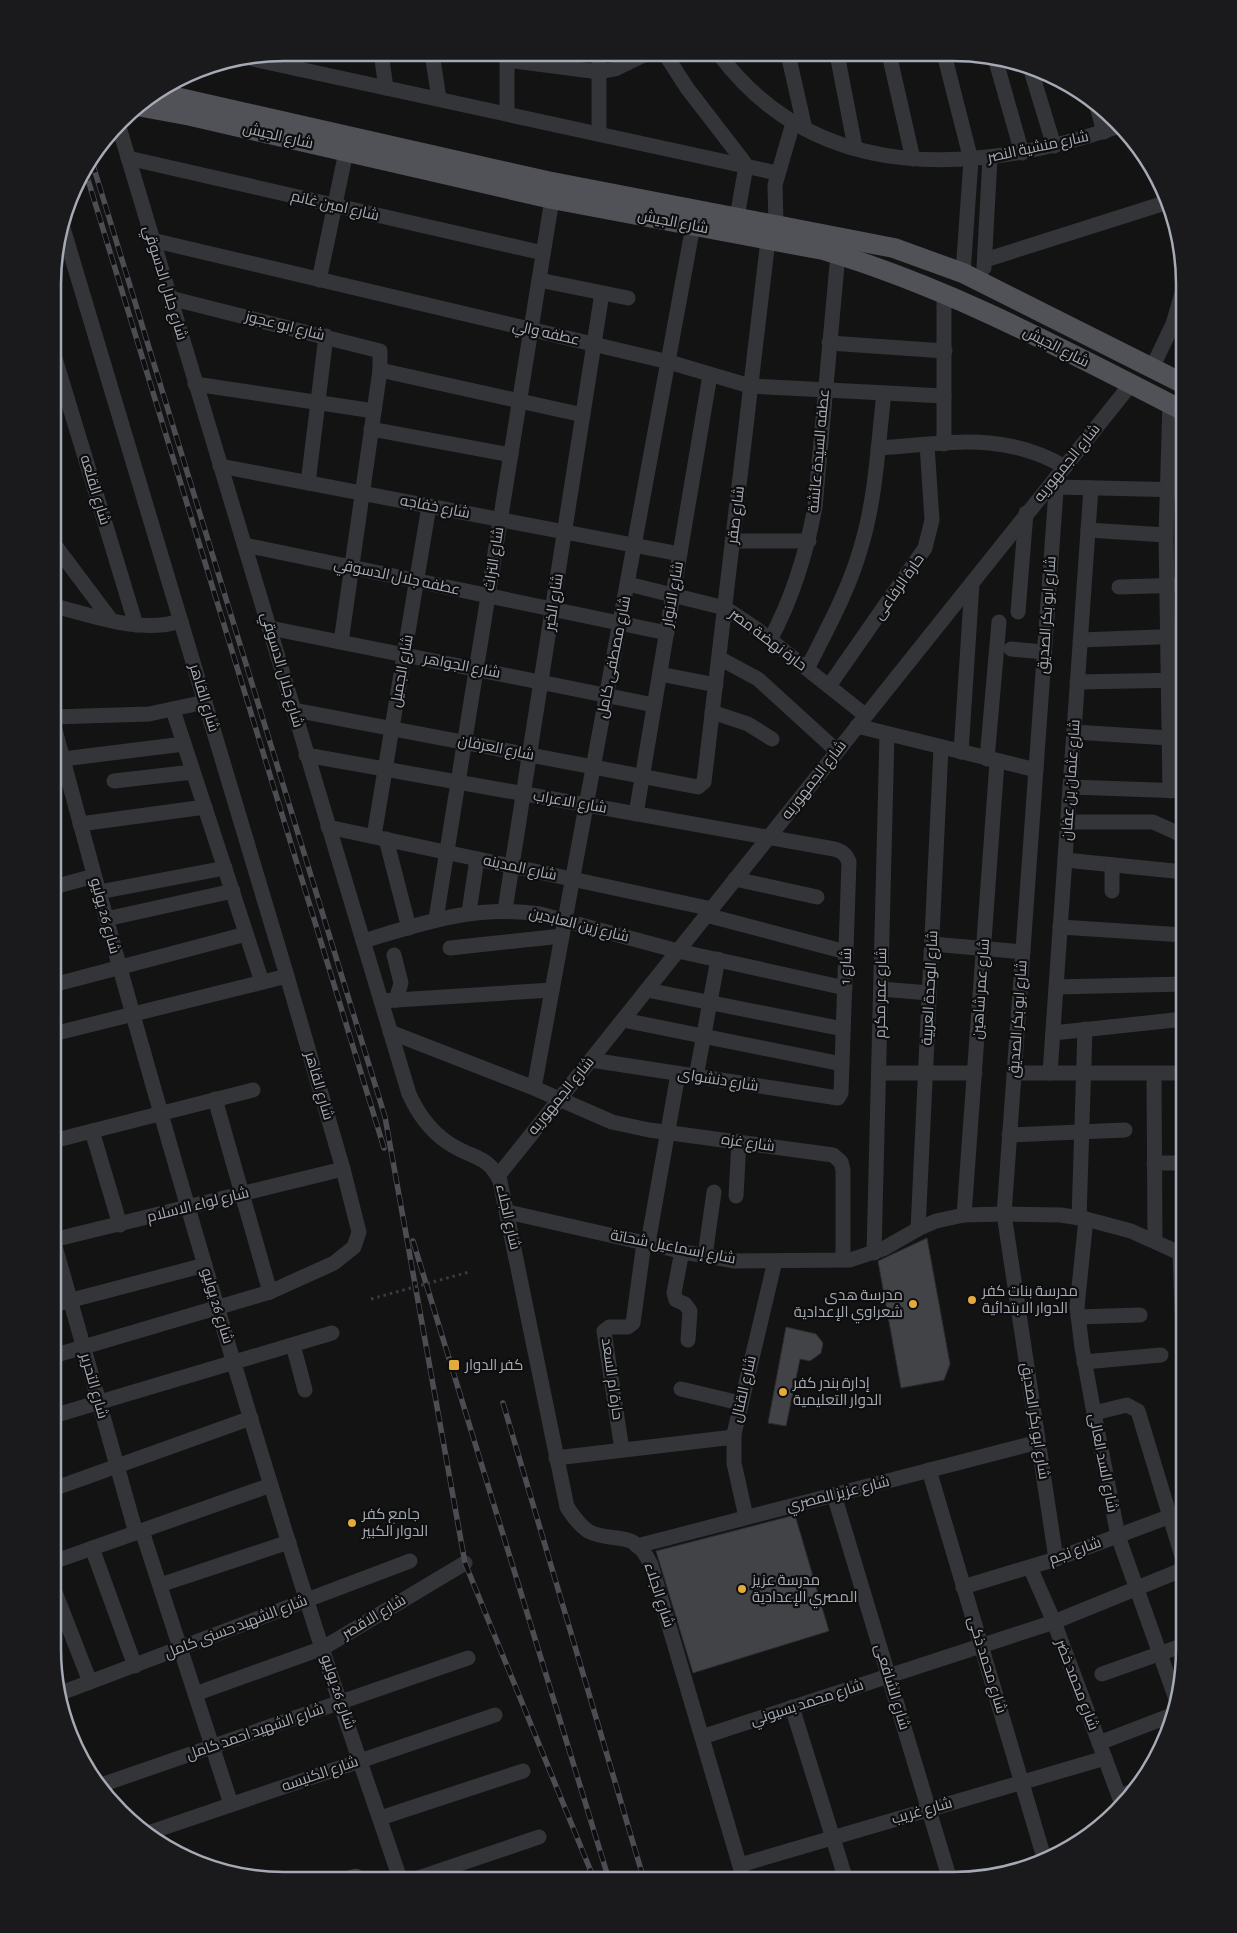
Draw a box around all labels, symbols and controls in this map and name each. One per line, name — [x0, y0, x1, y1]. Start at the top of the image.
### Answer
street label: شارع الجيش — [241, 120, 315, 154]
street label: شارع منشية النصر — [985, 128, 1091, 168]
street label: شارع امين غانم — [289, 188, 381, 226]
street label: شارع الجيش — [636, 207, 710, 239]
street label: شارع جلال الدسوقي — [137, 224, 191, 343]
street label: شارع ابو عجوز — [242, 308, 326, 346]
street label: عطفه والي — [510, 318, 581, 352]
street label: شارع الجيش — [1019, 323, 1092, 373]
street label: عطفه السيدة عائشة — [805, 388, 832, 514]
street label: شارع الجمهوريه — [1030, 421, 1105, 507]
street label: شارع القلعه — [74, 453, 114, 528]
street label: شارع صقر — [724, 485, 750, 546]
street label: شارع خفاجه — [398, 492, 471, 524]
street label: شارع التراث — [481, 526, 509, 592]
street label: حارة الرفاعى — [871, 551, 929, 624]
street label: عطفه جلال الدسوقي — [332, 556, 461, 602]
street label: شارع ابو بكر الصديق — [1034, 556, 1062, 675]
street label: شارع الانوار — [659, 560, 689, 629]
street label: شارع الخير — [541, 572, 569, 633]
street label: شارع مصطفى كامل — [594, 594, 636, 720]
street label: حارة نهضة مصر — [725, 606, 809, 675]
street label: شارع جلال الدسوقي — [255, 610, 307, 730]
street label: شارع الجميل — [387, 633, 419, 709]
street label: شارع الجواهر — [421, 650, 502, 684]
street label: شارع القاهر — [183, 661, 222, 735]
street label: شارع عثمان بن عفان — [1058, 719, 1086, 841]
street label: شارع العرفان — [456, 732, 536, 766]
street label: شارع الجمهوريه — [778, 737, 852, 824]
street label: شارع الاعراب — [531, 787, 608, 819]
street label: شارع المدينه — [481, 852, 558, 886]
street label: شارع 26 يوليو — [85, 876, 123, 956]
street label: شارع زين العابدين — [527, 904, 631, 948]
street label: شارع الوحدة العربية — [918, 930, 944, 1046]
street label: شارع عمر شاهين — [969, 938, 995, 1040]
street label: شارع 1 — [837, 947, 857, 985]
street label: شارع عمر مكرم — [872, 947, 892, 1039]
street label: شارع ابو بكر الصديق — [1005, 960, 1033, 1079]
street label: شارع القاهر — [299, 1049, 337, 1123]
street label: شارع الجمهوريه — [524, 1054, 599, 1140]
street label: شارع دنشواى — [676, 1065, 760, 1097]
street label: شارع غزه — [720, 1131, 776, 1157]
street label: شارع الجلاء — [490, 1182, 524, 1252]
street label: شارع لواء الاسلام — [145, 1184, 251, 1228]
street label: شارع إسماعيل شحاتة — [609, 1227, 737, 1269]
street label: شارع 26 يوليو — [196, 1266, 236, 1346]
place label: مدرسة بنات كفر الدوار الابتدائية — [981, 1284, 1078, 1317]
place label: مدرسة هدى شعراوي الإعدادية — [794, 1288, 903, 1324]
marker: مدرسة بنات كفر الدوار الابتدائية — [966, 1294, 978, 1306]
marker: مدرسة هدى شعراوي الإعدادية — [907, 1298, 919, 1310]
street label: حارة ام السعد — [597, 1337, 625, 1421]
street label: شارع التحرير — [74, 1350, 111, 1421]
street label: شارع القنال — [728, 1354, 762, 1425]
marker: كفر الدوار — [447, 1358, 461, 1372]
place label: كفر الدوار — [464, 1358, 523, 1374]
street label: شارع ابو بكر الصديق — [1015, 1361, 1053, 1481]
place label: إدارة بندر كفر الدوار التعليمية — [792, 1376, 882, 1409]
marker: إدارة بندر كفر الدوار التعليمية — [777, 1386, 789, 1398]
street label: شارع السد العالى — [1083, 1412, 1121, 1514]
street label: شارع عزيز المصري — [785, 1473, 892, 1518]
place label: جامع كفر الدوار الكبير — [361, 1507, 428, 1540]
marker: جامع كفر الدوار الكبير — [346, 1517, 358, 1529]
street label: شارع نجم — [1047, 1534, 1104, 1570]
street label: شارع الجلاء — [639, 1561, 677, 1630]
place label: مدرسة عزيز المصري الإعدادية — [751, 1573, 858, 1609]
marker: مدرسة عزيز المصري الإعدادية — [736, 1583, 748, 1595]
street label: شارع الاقصر — [338, 1591, 410, 1645]
street label: شارع الشهيد حسنى كامل — [162, 1592, 311, 1664]
street label: شارع محمد ذكى — [962, 1614, 1010, 1716]
street label: شارع محمد خضر — [1050, 1636, 1102, 1734]
street label: شارع الشافعى — [869, 1642, 913, 1733]
street label: شارع 26 يوليو — [315, 1652, 359, 1732]
street label: شارع محمد بسيوني — [748, 1677, 867, 1732]
street label: شارع الشهيد احمد كامل — [184, 1700, 327, 1765]
street label: شارع الكنيسه — [279, 1753, 361, 1797]
street label: شارع غريب — [890, 1794, 955, 1830]

